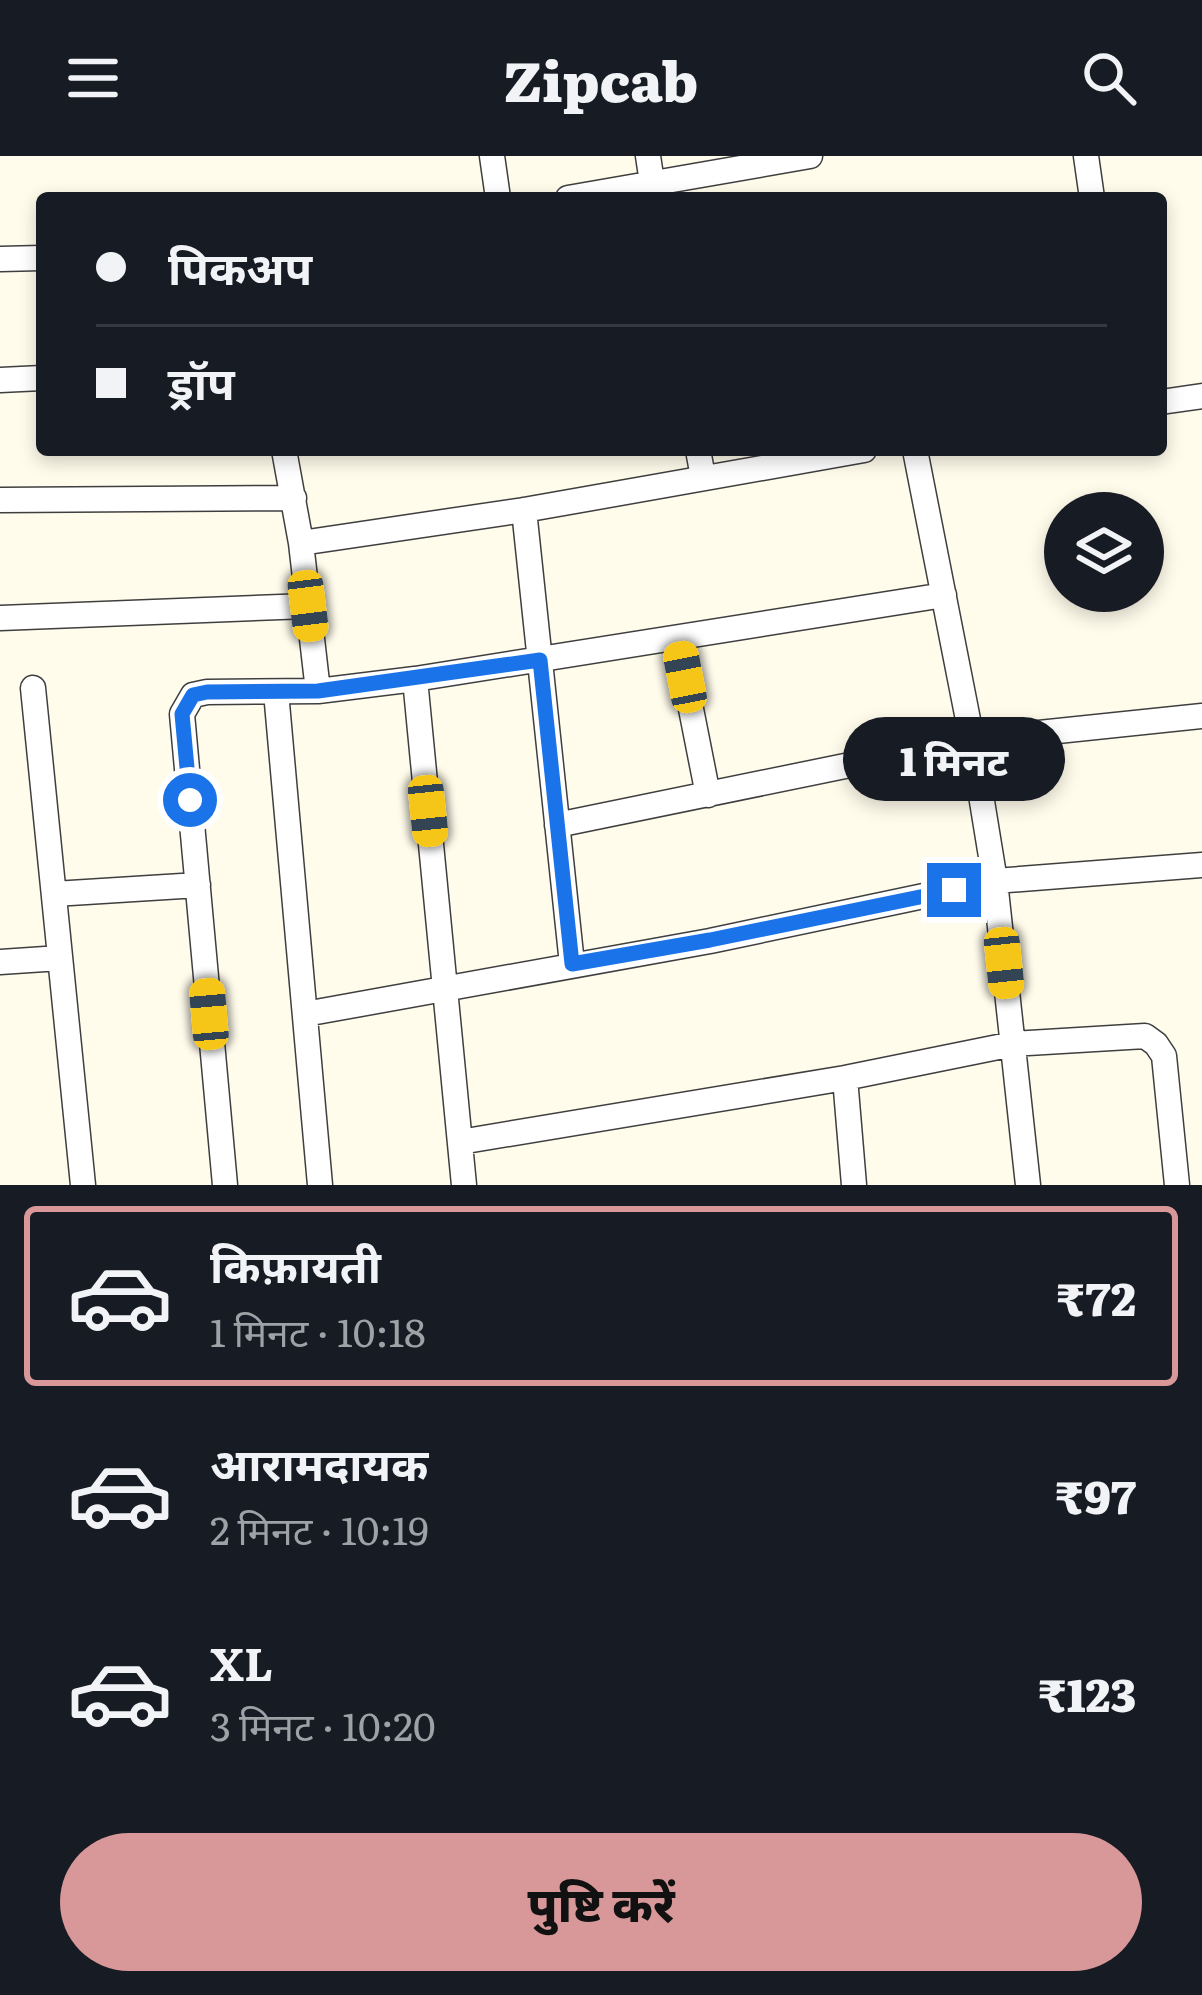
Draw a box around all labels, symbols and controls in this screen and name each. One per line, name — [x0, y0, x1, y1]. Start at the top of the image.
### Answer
text: Zipcab — [504, 38, 698, 119]
icon: menu — [60, 45, 126, 111]
icon: search — [1076, 45, 1142, 111]
text: पिकअप — [168, 232, 312, 299]
text: ड्रॉप — [168, 347, 235, 414]
map controls — [1044, 492, 1164, 612]
button: layers — [1044, 492, 1164, 612]
car — [286, 568, 330, 644]
car — [660, 638, 710, 716]
callout: 1 मिनट — [843, 716, 1065, 800]
text: 1 मिनट — [900, 730, 1008, 788]
route start — [163, 773, 217, 827]
car — [406, 773, 450, 849]
route end — [927, 863, 981, 917]
car — [982, 925, 1026, 1001]
car — [188, 977, 230, 1051]
text: किफ़ायती — [210, 1230, 381, 1297]
icon: car — [66, 1242, 174, 1350]
text: ₹72 — [1057, 1263, 1136, 1330]
text: 1 मिनट · 10:18 — [210, 1301, 426, 1359]
text: आरामदायक — [210, 1428, 428, 1495]
icon: car — [66, 1440, 174, 1548]
text: ₹97 — [1056, 1461, 1136, 1528]
text: 2 मिनट · 10:19 — [210, 1499, 429, 1557]
text: XL — [210, 1628, 273, 1695]
icon: car — [66, 1638, 174, 1746]
text: ₹123 — [1039, 1659, 1136, 1726]
text: 3 मिनट · 10:20 — [210, 1695, 436, 1753]
button: पुष्टि करें — [60, 1833, 1142, 1971]

